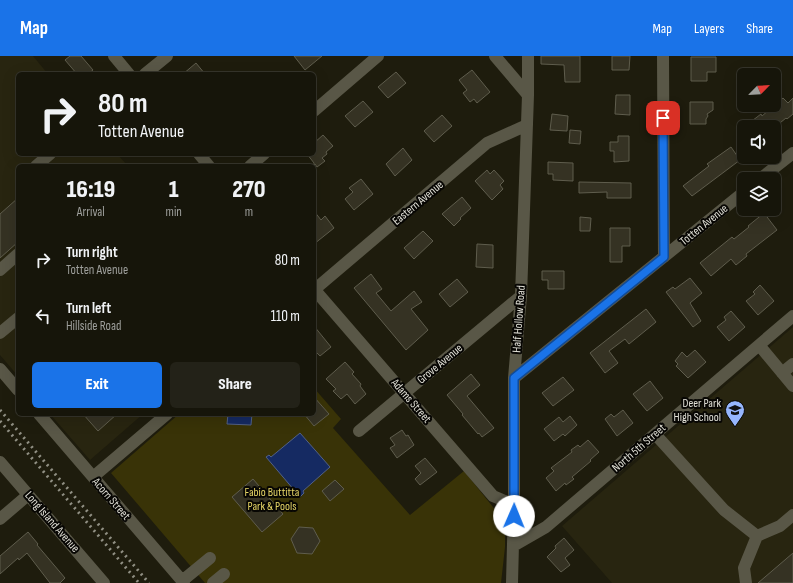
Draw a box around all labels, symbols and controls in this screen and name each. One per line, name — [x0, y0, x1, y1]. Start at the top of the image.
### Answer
text: Map — [20, 17, 48, 40]
text: Map — [652, 20, 672, 37]
text: Layers — [694, 20, 724, 37]
text: Share — [746, 20, 773, 37]
north arrow — [737, 68, 781, 112]
map controls — [737, 68, 781, 216]
text: 80 m — [98, 87, 147, 120]
icon: right — [32, 88, 84, 140]
pin — [646, 101, 680, 135]
icon: arrive — [652, 107, 674, 129]
button: sound — [737, 120, 781, 164]
text: Totten Avenue — [98, 121, 184, 142]
button: layers — [737, 172, 781, 216]
text: 16:19 — [66, 175, 115, 204]
text: 1 — [169, 175, 179, 204]
text: 270 — [232, 175, 266, 204]
street label: Eastern Avenue — [389, 177, 447, 229]
street label: Totten Avenue — [677, 201, 731, 249]
text: Arrival — [77, 204, 105, 220]
text: min — [166, 204, 182, 220]
text: m — [245, 204, 253, 220]
text: Turn right — [66, 243, 118, 262]
icon: right — [32, 249, 54, 271]
text: 80 m — [275, 251, 300, 270]
text: Totten Avenue — [66, 262, 128, 278]
street label: Half Hollow Road — [509, 285, 529, 353]
text: Turn left — [66, 299, 111, 318]
icon: left — [32, 305, 54, 327]
text: 110 m — [271, 307, 300, 326]
text: Hillside Road — [66, 318, 121, 334]
street label: Grove Avenue — [414, 341, 466, 387]
button: Exit — [32, 362, 162, 408]
button: Share — [170, 362, 300, 408]
street label: Adams Street — [387, 375, 435, 426]
place label: Deer Park High School — [674, 396, 721, 425]
school or university icon: Deer Park High School — [724, 399, 746, 427]
street label: North 5th Street — [609, 420, 669, 475]
street label: Acorn Street — [88, 474, 134, 523]
park label: Fabio Buttitta Park & Pools — [245, 485, 300, 514]
street label: Long Island Avenue — [21, 488, 83, 556]
position arrow — [493, 495, 535, 537]

